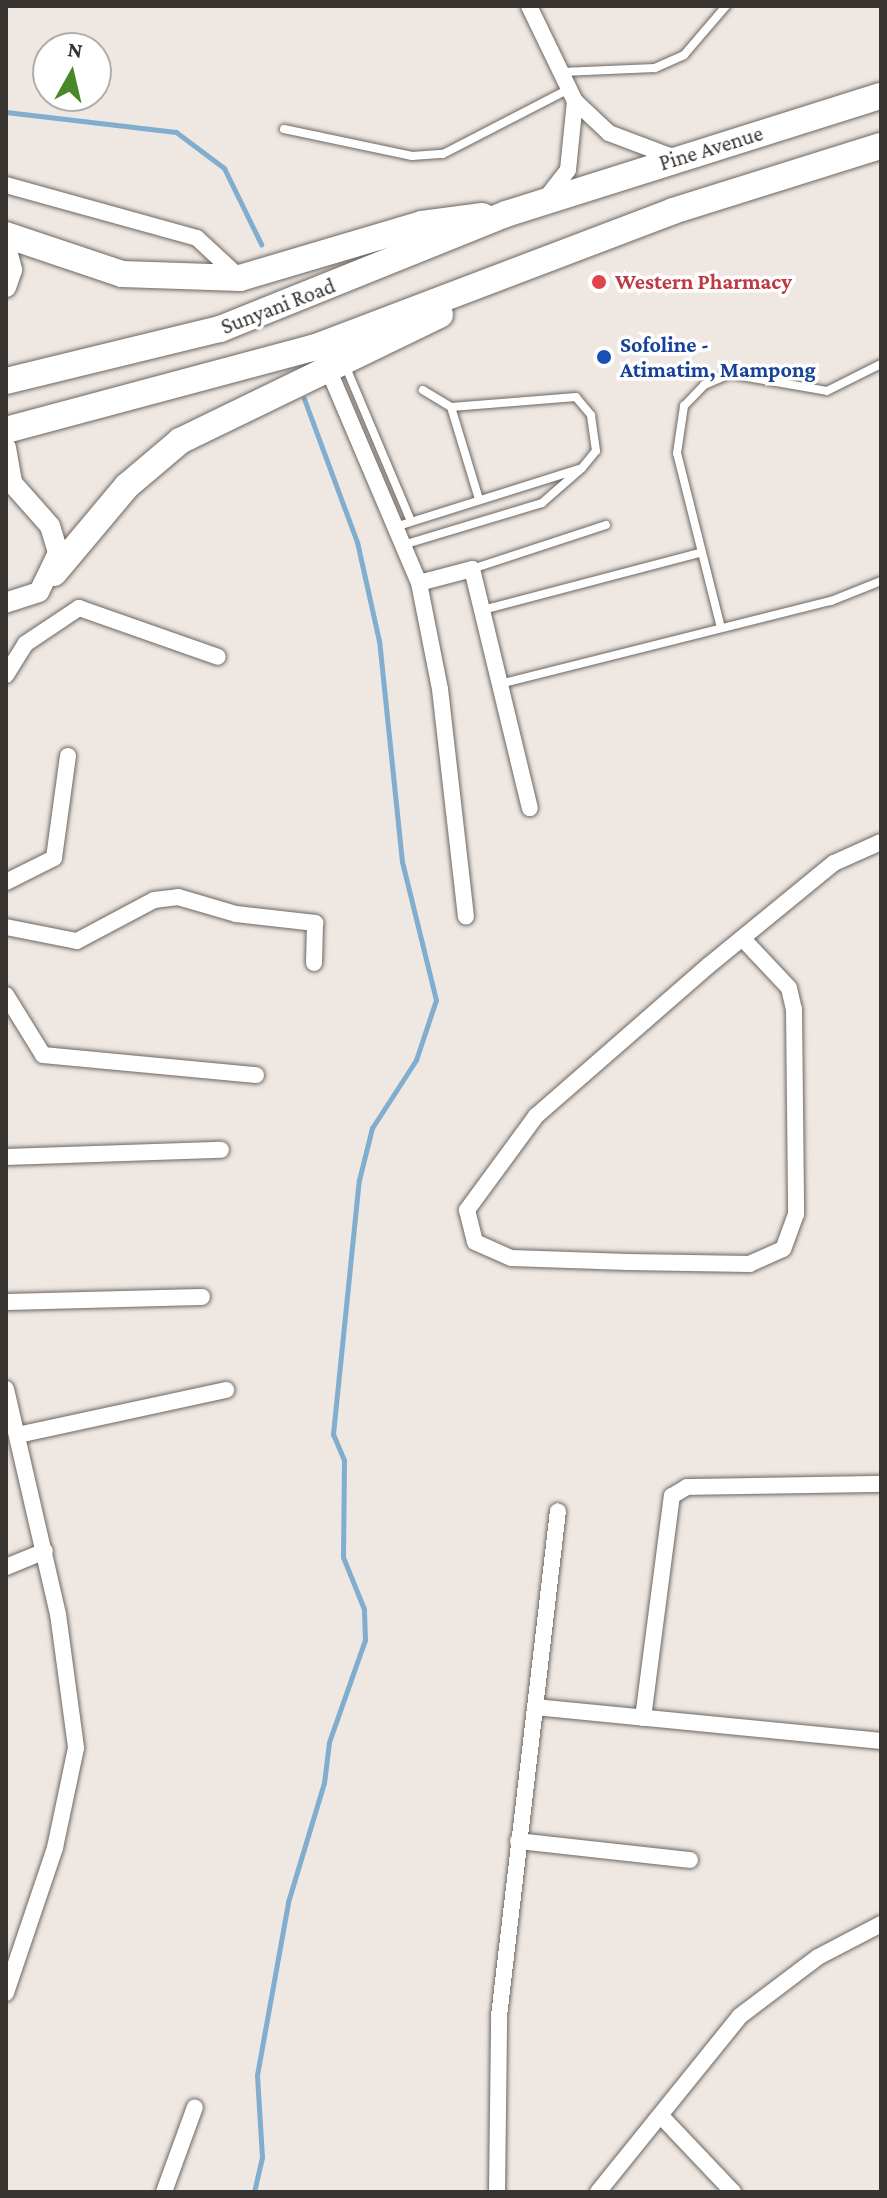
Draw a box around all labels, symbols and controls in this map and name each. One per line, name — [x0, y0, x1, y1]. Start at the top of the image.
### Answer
north arrow — [32, 32, 112, 112]
text: N — [66, 36, 84, 63]
street label: Pine Avenue — [656, 120, 766, 176]
place label: Western Pharmacy — [615, 269, 792, 295]
street label: Sunyani Road — [217, 272, 339, 340]
marker: Western Pharmacy — [590, 273, 608, 291]
place label: Sofoline - Atimatim, Mampong — [620, 331, 816, 382]
marker: Sofoline - Atimatim, Mampong — [595, 348, 613, 366]

